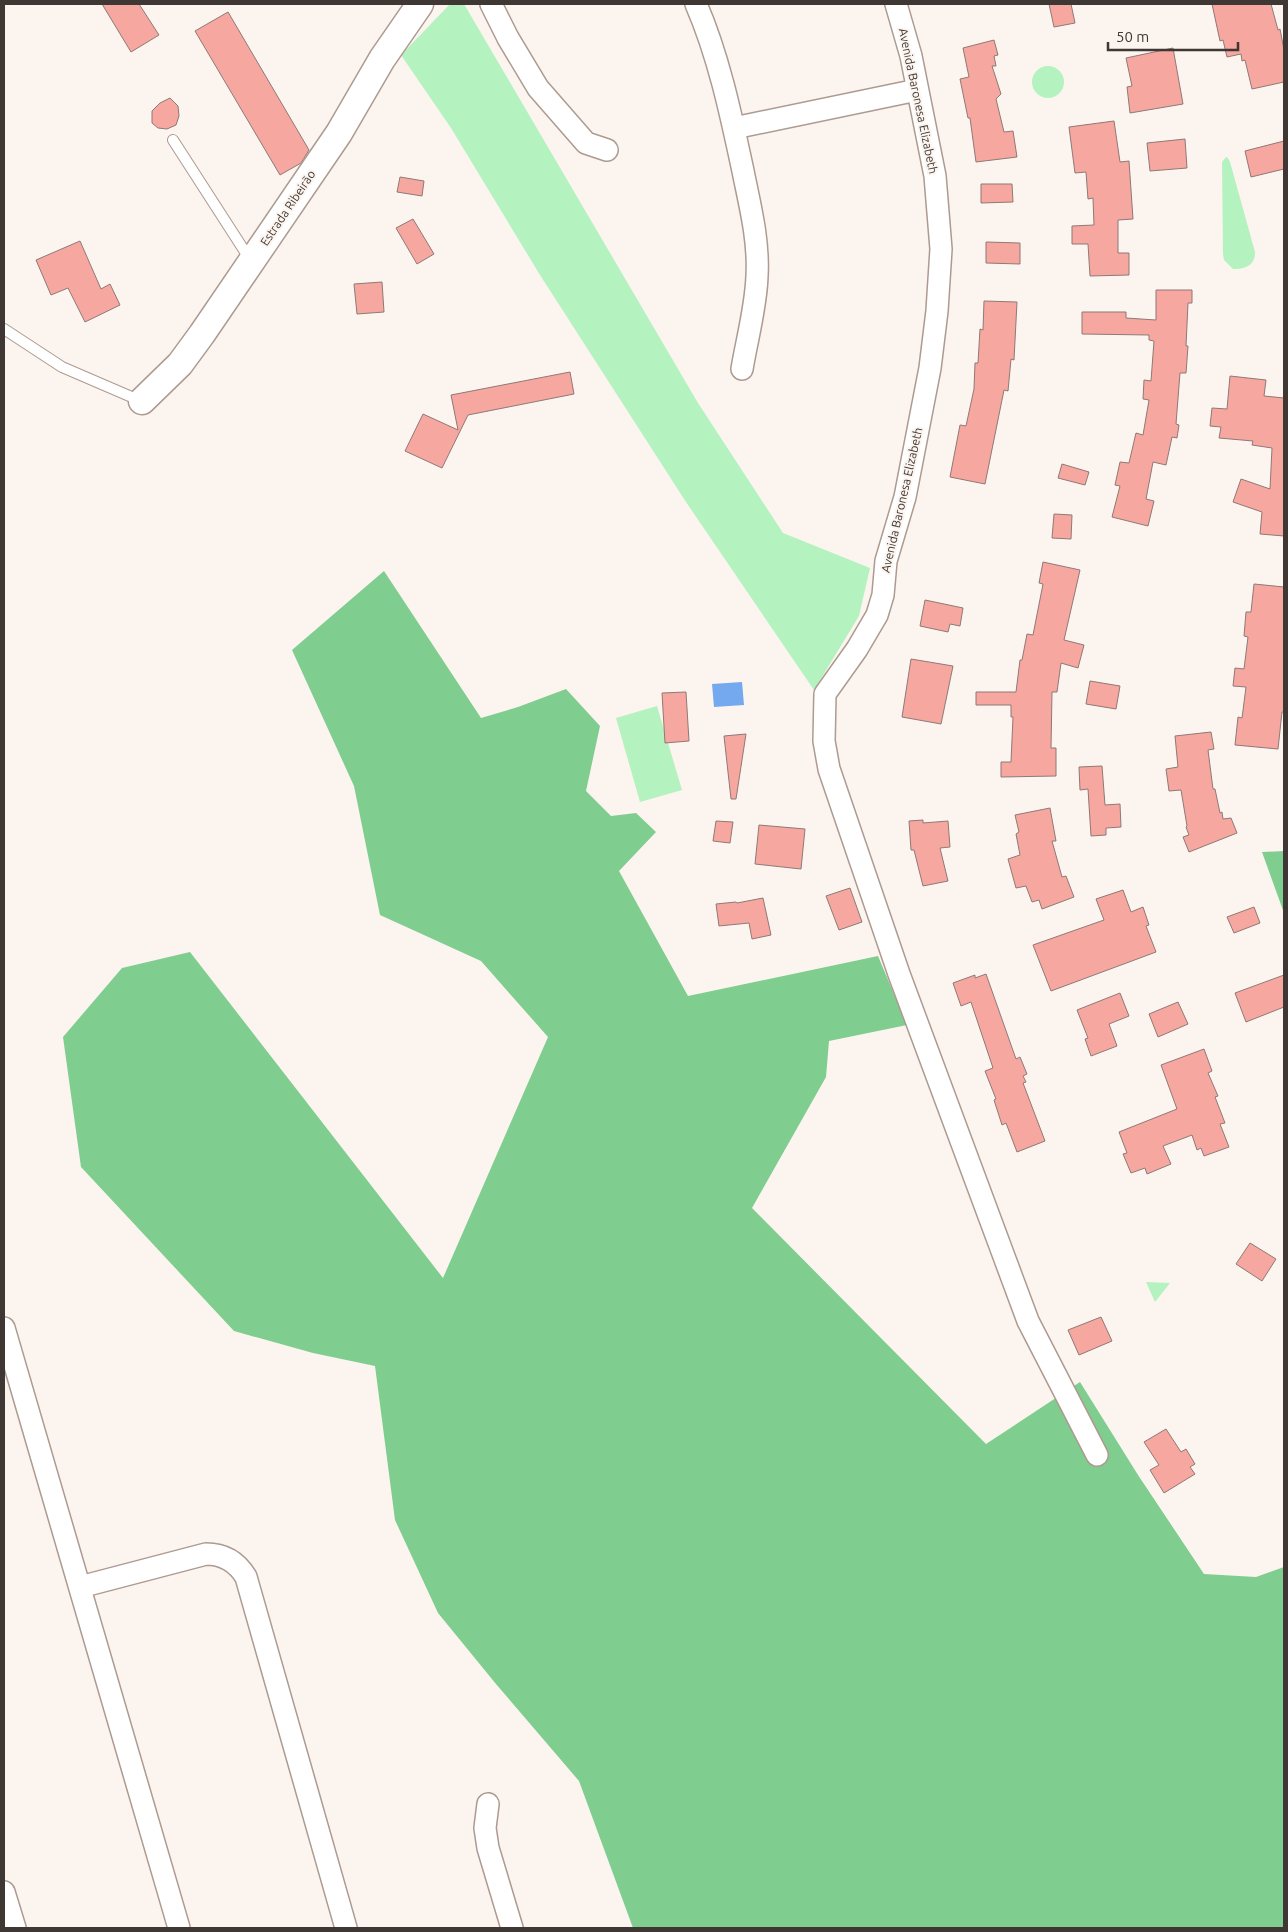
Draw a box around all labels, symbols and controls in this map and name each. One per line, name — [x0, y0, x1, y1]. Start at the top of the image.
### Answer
scale bar — [1108, 20, 1238, 52]
street label: Avenida Baronesa Elizabeth — [897, 27, 940, 175]
text: 50 m — [1116, 28, 1149, 45]
street label: Estrada Ribeirão — [258, 168, 318, 248]
street label: Avenida Baronesa Elizabeth — [878, 426, 925, 574]

